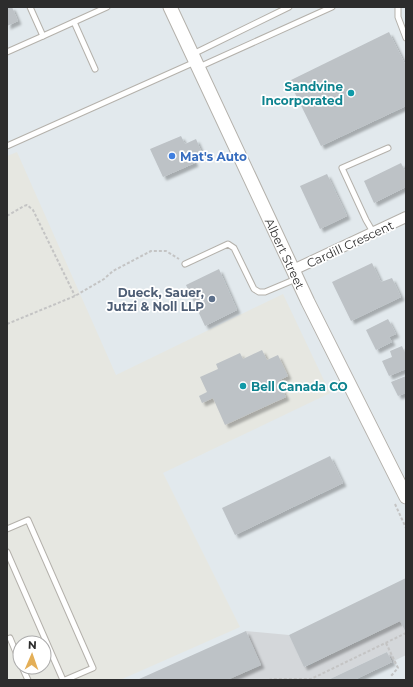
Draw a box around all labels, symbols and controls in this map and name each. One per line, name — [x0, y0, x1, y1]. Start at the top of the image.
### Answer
place label: Sandvine Incorporated — [262, 79, 343, 108]
marker: Sandvine Incorporated — [346, 88, 356, 98]
place label: Mat's Auto — [180, 149, 247, 164]
marker: Mat's Auto — [167, 151, 177, 161]
street label: Albert Street — [262, 216, 308, 291]
street label: Cardill Crescent — [304, 217, 396, 271]
place label: Dueck, Sauer, Jutzi & Noll LLP — [106, 285, 204, 314]
marker: Dueck, Sauer, Jutzi & Noll LLP — [207, 294, 217, 304]
place label: Bell Canada CO — [251, 379, 348, 394]
marker: Bell Canada CO — [238, 381, 248, 391]
north arrow — [12, 635, 52, 675]
text: N — [28, 638, 37, 652]

